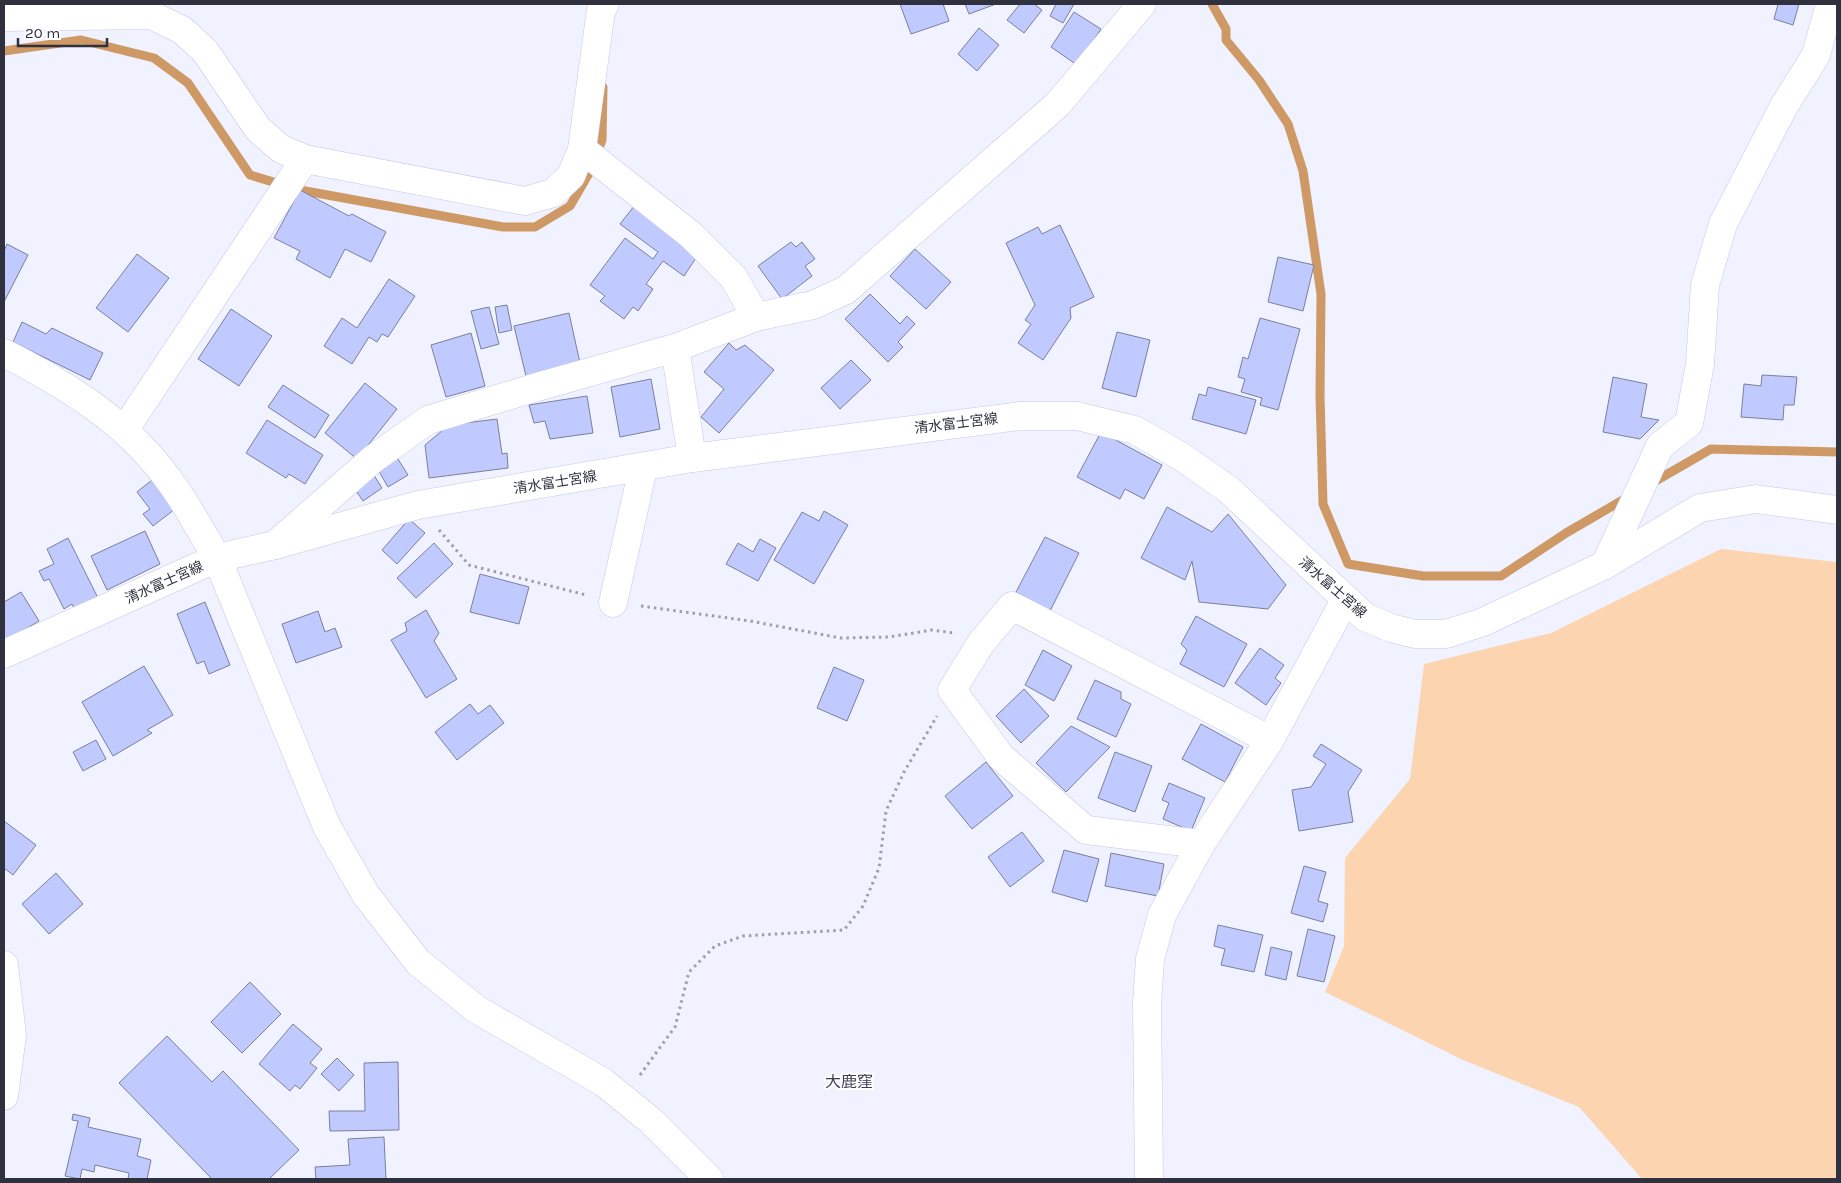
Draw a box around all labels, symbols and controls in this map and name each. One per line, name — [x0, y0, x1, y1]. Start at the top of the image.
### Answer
scale bar — [18, 15, 106, 47]
text: 20 m — [25, 24, 60, 42]
street label: 清水富士宮線 — [913, 410, 999, 437]
street label: 清水富士宮線 — [512, 468, 598, 497]
street label: 清水富士宮線 — [1295, 553, 1370, 621]
street label: 清水富士宮線 — [122, 558, 206, 607]
district label: 大鹿窪 — [825, 1072, 873, 1091]

